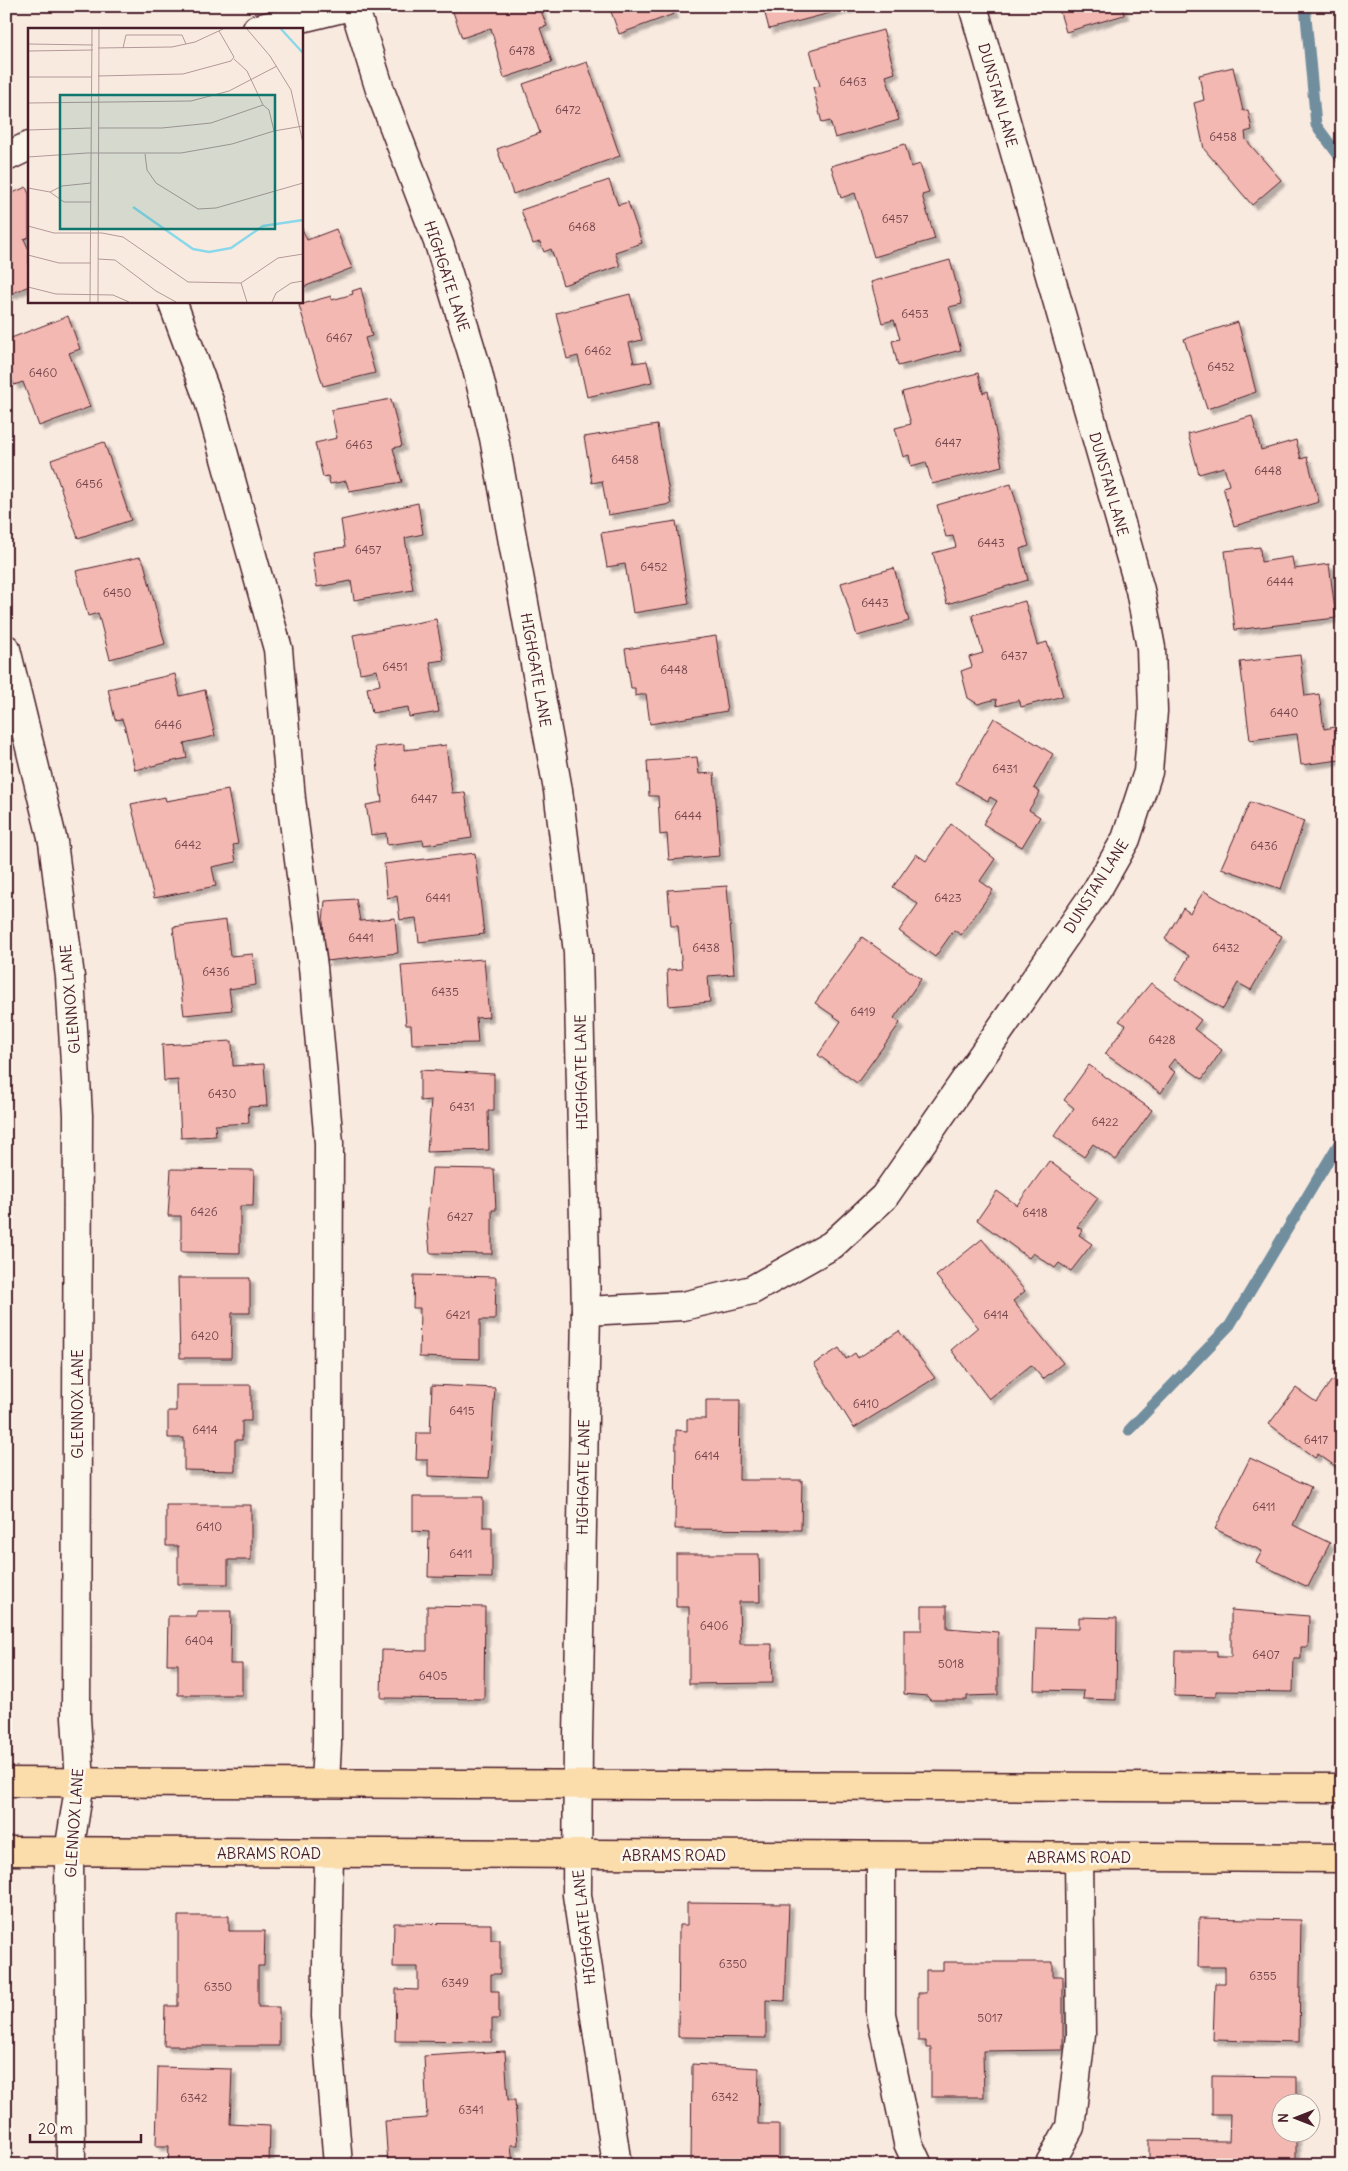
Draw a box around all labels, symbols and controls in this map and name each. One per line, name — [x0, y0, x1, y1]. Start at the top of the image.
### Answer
inset map — [28, 28, 302, 302]
street label: DUNSTAN LANE — [974, 41, 1022, 149]
house number: 6478 — [509, 43, 535, 58]
house number: 6463 — [839, 74, 867, 89]
house number: 6472 — [555, 102, 582, 117]
house number: 6458 — [1209, 129, 1237, 144]
house number: 6457 — [882, 211, 908, 226]
street label: HIGHGATE LANE — [420, 218, 474, 334]
house number: 6468 — [568, 219, 596, 234]
house number: 6453 — [901, 306, 929, 321]
house number: 6467 — [326, 330, 352, 345]
house number: 6462 — [584, 343, 612, 358]
house number: 6452 — [1207, 359, 1235, 374]
house number: 6460 — [29, 365, 57, 380]
street label: DUNSTAN LANE — [1085, 430, 1133, 538]
house number: 6447 — [935, 435, 961, 450]
house number: 6463 — [345, 437, 373, 452]
house number: 6458 — [611, 452, 639, 467]
house number: 6448 — [1254, 463, 1282, 478]
house number: 6456 — [75, 476, 103, 491]
house number: 6443 — [977, 535, 1005, 550]
house number: 6457 — [355, 542, 381, 557]
house number: 6452 — [640, 559, 668, 574]
house number: 6444 — [1266, 574, 1294, 589]
house number: 6450 — [103, 585, 131, 600]
house number: 6443 — [861, 595, 889, 610]
street label: HIGHGATE LANE — [517, 611, 555, 729]
house number: 6437 — [1001, 648, 1027, 663]
house number: 6451 — [382, 659, 408, 674]
house number: 6448 — [660, 662, 688, 677]
house number: 6440 — [1270, 705, 1298, 720]
house number: 6446 — [154, 717, 182, 732]
house number: 6431 — [992, 761, 1018, 776]
house number: 6447 — [411, 791, 437, 806]
house number: 6444 — [674, 808, 702, 823]
street label: DUNSTAN LANE — [1060, 835, 1133, 937]
house number: 6442 — [174, 837, 202, 852]
house number: 6436 — [1250, 838, 1278, 853]
house number: 6441 — [425, 890, 451, 905]
house number: 6423 — [934, 890, 962, 905]
house number: 6441 — [348, 930, 374, 945]
house number: 6438 — [692, 940, 720, 955]
house number: 6432 — [1212, 940, 1240, 955]
street label: GLENNOX LANE — [56, 943, 84, 1054]
house number: 6436 — [202, 964, 230, 979]
house number: 6435 — [431, 984, 459, 999]
house number: 6419 — [850, 1004, 876, 1019]
street label: HIGHGATE LANE — [570, 1014, 592, 1130]
house number: 6428 — [1148, 1032, 1176, 1047]
house number: 6430 — [208, 1086, 236, 1101]
house number: 6431 — [449, 1099, 475, 1114]
house number: 6422 — [1091, 1114, 1119, 1129]
house number: 6426 — [190, 1204, 218, 1219]
house number: 6418 — [1022, 1205, 1048, 1220]
house number: 6427 — [447, 1209, 473, 1224]
house number: 6421 — [445, 1307, 471, 1322]
house number: 6414 — [983, 1307, 1009, 1322]
house number: 6420 — [191, 1328, 219, 1343]
street label: GLENNOX LANE — [68, 1349, 87, 1459]
house number: 6410 — [853, 1396, 879, 1411]
house number: 6415 — [449, 1403, 475, 1418]
street label: HIGHGATE LANE — [572, 1419, 594, 1535]
house number: 6414 — [192, 1422, 218, 1437]
house number: 6417 — [1304, 1432, 1328, 1447]
house number: 6414 — [694, 1448, 720, 1463]
house number: 6411 — [1252, 1499, 1276, 1514]
house number: 6410 — [196, 1519, 222, 1534]
house number: 6411 — [449, 1546, 473, 1561]
house number: 6406 — [700, 1618, 728, 1633]
house number: 6404 — [185, 1633, 213, 1648]
house number: 6407 — [1252, 1647, 1280, 1662]
house number: 5018 — [938, 1656, 964, 1671]
house number: 6405 — [419, 1668, 447, 1683]
street label: GLENNOX LANE — [61, 1767, 87, 1878]
street label: ABRAMS ROAD — [217, 1844, 321, 1863]
street label: ABRAMS ROAD — [622, 1846, 726, 1865]
street label: ABRAMS ROAD — [1027, 1848, 1131, 1867]
street label: HIGHGATE LANE — [568, 1868, 599, 1985]
house number: 6350 — [719, 1956, 747, 1971]
house number: 6355 — [1249, 1968, 1277, 1983]
house number: 6349 — [441, 1975, 469, 1990]
house number: 6350 — [204, 1979, 232, 1994]
house number: 5017 — [977, 2010, 1003, 2025]
house number: 6342 — [711, 2089, 739, 2104]
house number: 6342 — [180, 2090, 208, 2105]
north arrow — [1270, 2094, 1320, 2144]
house number: 6341 — [458, 2102, 484, 2117]
scale bar — [30, 2111, 141, 2143]
text: N — [1274, 2113, 1292, 2123]
text: 20 m — [38, 2119, 73, 2138]

